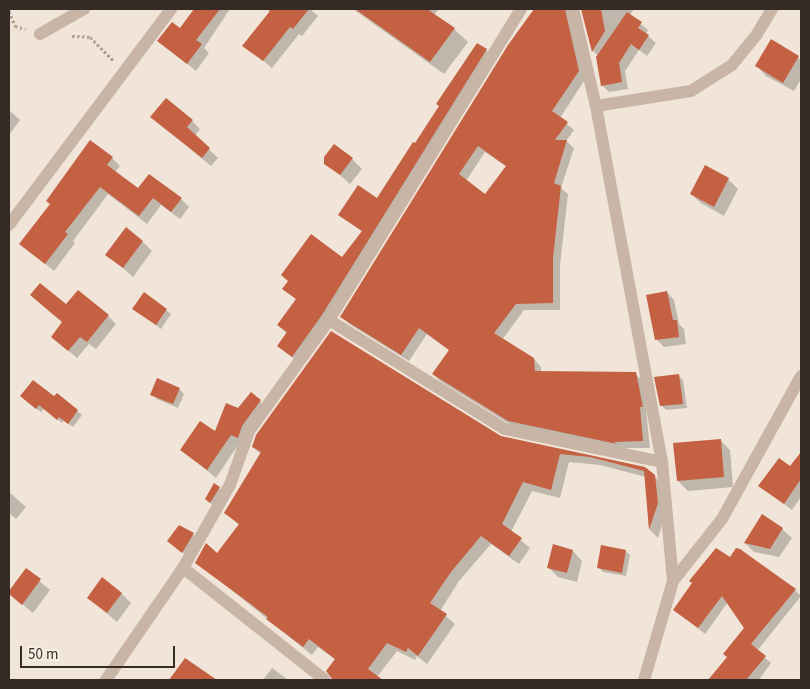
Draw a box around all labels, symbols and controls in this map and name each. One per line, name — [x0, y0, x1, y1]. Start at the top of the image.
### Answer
scale bar — [22, 636, 178, 668]
text: 50 m — [28, 644, 58, 665]

